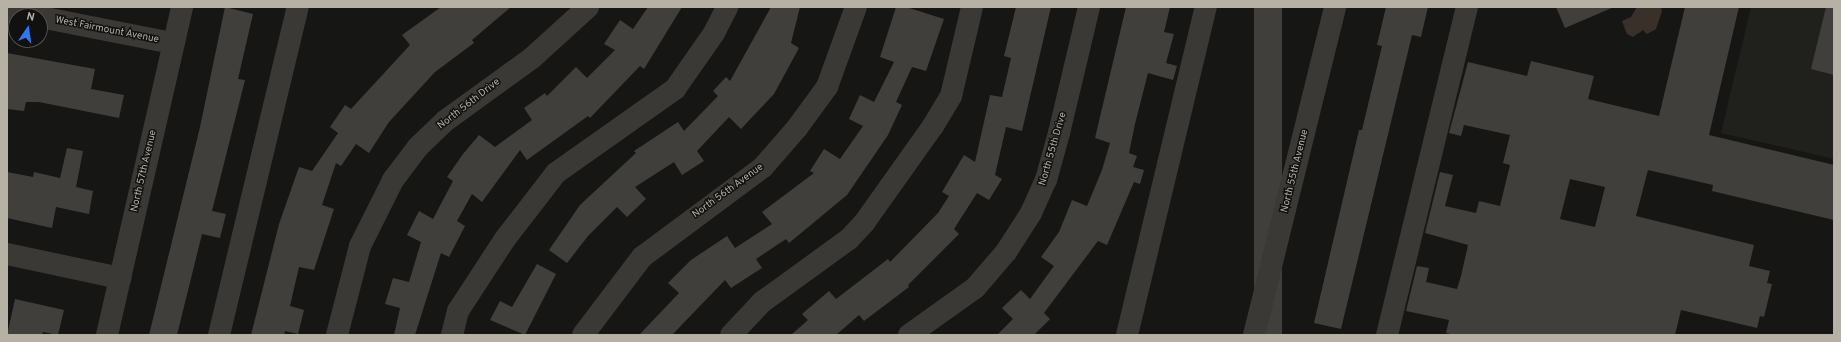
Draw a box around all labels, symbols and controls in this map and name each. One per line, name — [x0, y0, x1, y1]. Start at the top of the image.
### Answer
north arrow — [8, 8, 48, 48]
text: N — [25, 10, 36, 25]
street label: West Fairmount Avenue — [54, 14, 160, 46]
street label: North 56th Drive — [435, 76, 503, 132]
street label: North 55th Drive — [1037, 111, 1069, 187]
street label: North 55th Avenue — [1279, 128, 1311, 214]
street label: North 57th Avenue — [129, 129, 159, 213]
street label: North 56th Avenue — [690, 161, 766, 221]

